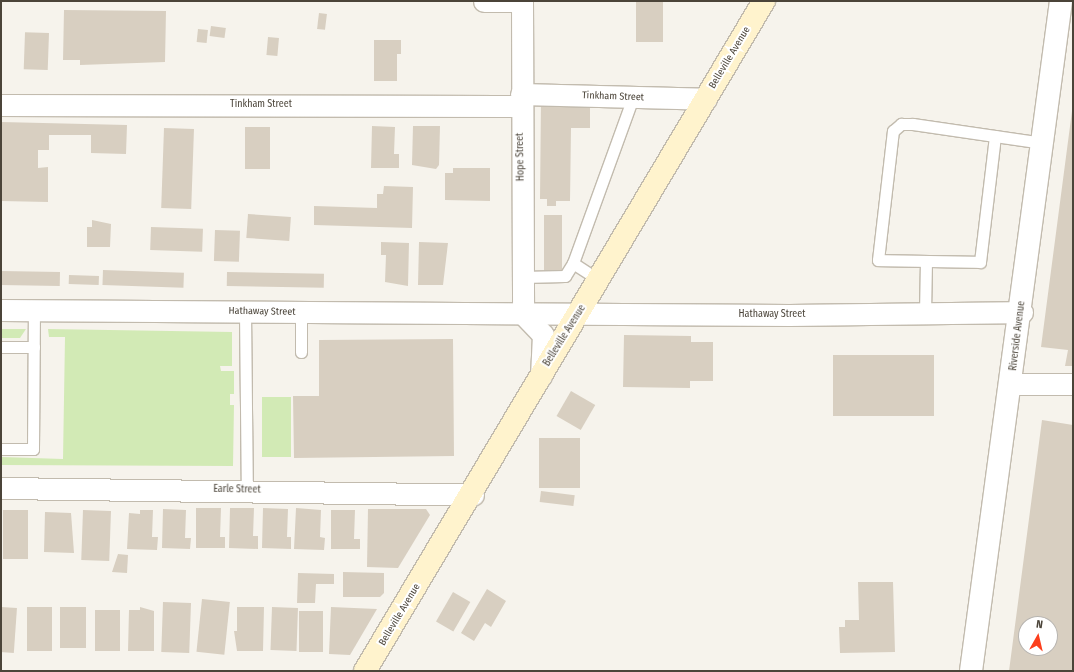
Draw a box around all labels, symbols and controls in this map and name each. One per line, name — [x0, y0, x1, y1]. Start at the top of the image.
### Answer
street label: Belleville Avenue — [707, 25, 753, 91]
street label: Tinkham Street — [582, 90, 644, 104]
street label: Tinkham Street — [230, 99, 292, 111]
street label: Hope Street — [515, 133, 527, 181]
street label: Riverside Avenue — [1008, 300, 1028, 372]
street label: Belleville Avenue — [541, 303, 589, 369]
street label: Hathaway Street — [228, 305, 296, 319]
street label: Hathaway Street — [739, 309, 805, 321]
street label: Earle Street — [213, 484, 261, 496]
street label: Belleville Avenue — [377, 582, 423, 648]
north arrow — [1018, 616, 1058, 656]
text: N — [1035, 618, 1044, 632]

